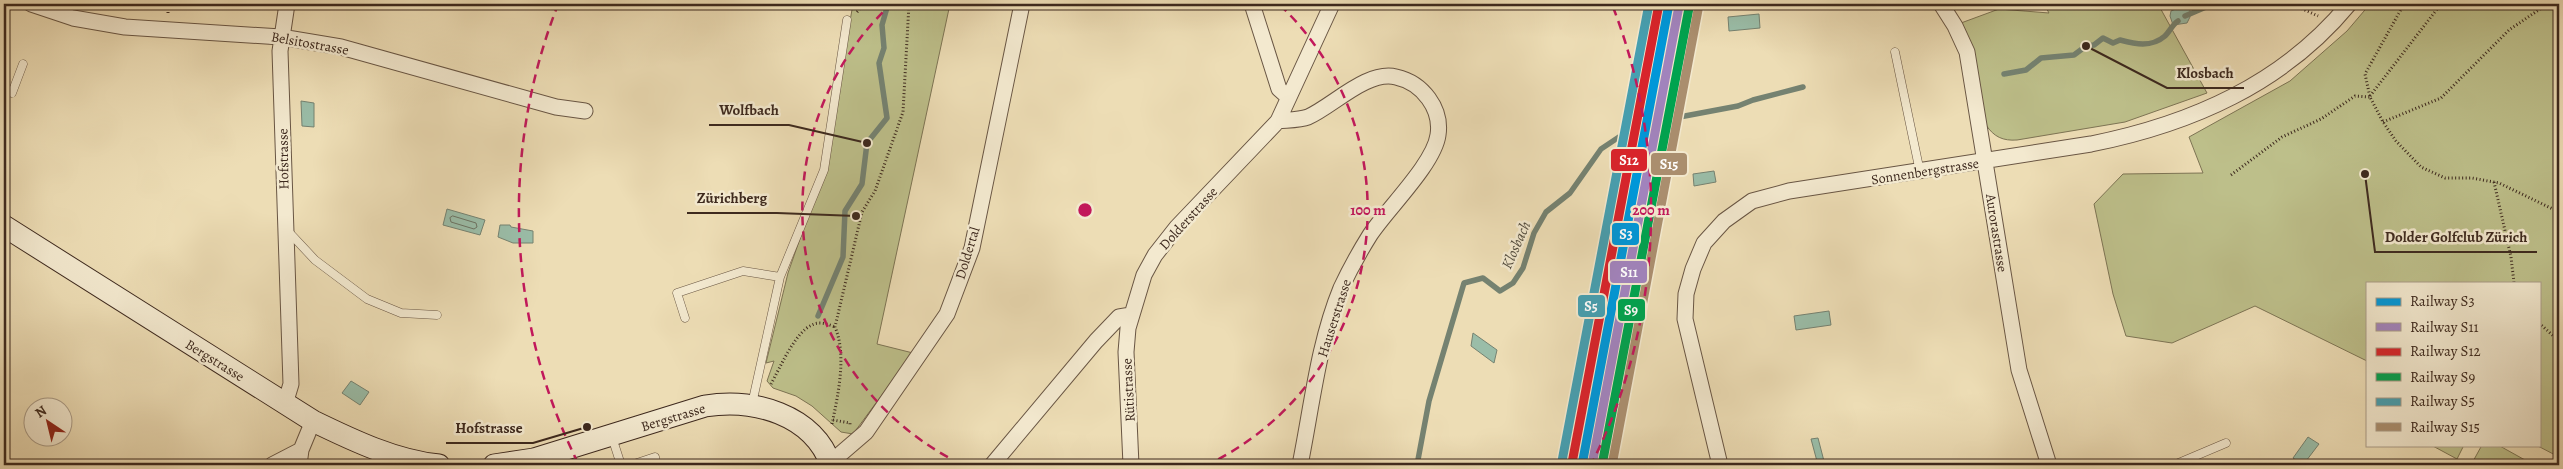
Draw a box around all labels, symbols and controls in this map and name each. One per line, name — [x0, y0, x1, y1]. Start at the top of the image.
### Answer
street label: Belsitostrasse — [270, 27, 350, 60]
callout: Klosbach — [2167, 58, 2244, 88]
text: Klosbach — [2176, 63, 2234, 83]
callout: Wolfbach — [709, 95, 789, 125]
text: Wolfbach — [718, 100, 779, 120]
street label: Hofstrasse — [273, 128, 294, 190]
line badge: S12 — [1610, 148, 1648, 172]
text: S12 — [1619, 151, 1639, 170]
line badge: S15 — [1650, 152, 1688, 176]
street label: Sonnenbergstrasse — [1870, 154, 1980, 189]
text: S15 — [1660, 155, 1678, 174]
callout: Zürichberg — [687, 183, 777, 213]
street label: Dolderstrasse — [1155, 183, 1222, 254]
text: Zürichberg — [697, 188, 767, 208]
street label: Aurorastrasse — [1981, 192, 2012, 274]
text: 100 m — [1350, 200, 1386, 220]
text: 200 m — [1632, 200, 1670, 220]
centre of rings — [1076, 201, 1094, 219]
water label: Klosbach — [1497, 218, 1535, 272]
line badge: S3 — [1611, 222, 1640, 246]
callout: Dolder Golfclub Zürich — [2375, 222, 2537, 252]
street label: Doldertal — [951, 224, 985, 282]
text: S3 — [1619, 225, 1633, 244]
text: Dolder Golfclub Zürich — [2385, 227, 2527, 247]
line badge: S11 — [1609, 260, 1648, 284]
text: S11 — [1620, 263, 1638, 282]
street label: Hauserstrasse — [1313, 277, 1356, 360]
legend — [2366, 282, 2540, 446]
text: Railway S3 — [2410, 291, 2475, 311]
line badge: S5 — [1577, 294, 1606, 318]
text: S5 — [1584, 297, 1598, 316]
line badge: S9 — [1617, 298, 1646, 322]
text: S9 — [1624, 301, 1639, 320]
text: Railway S11 — [2410, 317, 2479, 337]
street label: Bergstrasse — [182, 335, 248, 386]
text: Railway S12 — [2410, 341, 2481, 361]
street label: Rütistrasse — [1117, 358, 1140, 422]
text: Railway S9 — [2410, 367, 2475, 387]
text: Railway S5 — [2410, 391, 2475, 411]
north arrow — [22, 396, 72, 446]
street label: Bergstrasse — [639, 399, 708, 436]
text: N — [31, 401, 50, 422]
callout: Hofstrasse — [446, 413, 533, 443]
text: Railway S15 — [2410, 417, 2480, 437]
text: Hofstrasse — [455, 418, 523, 438]

